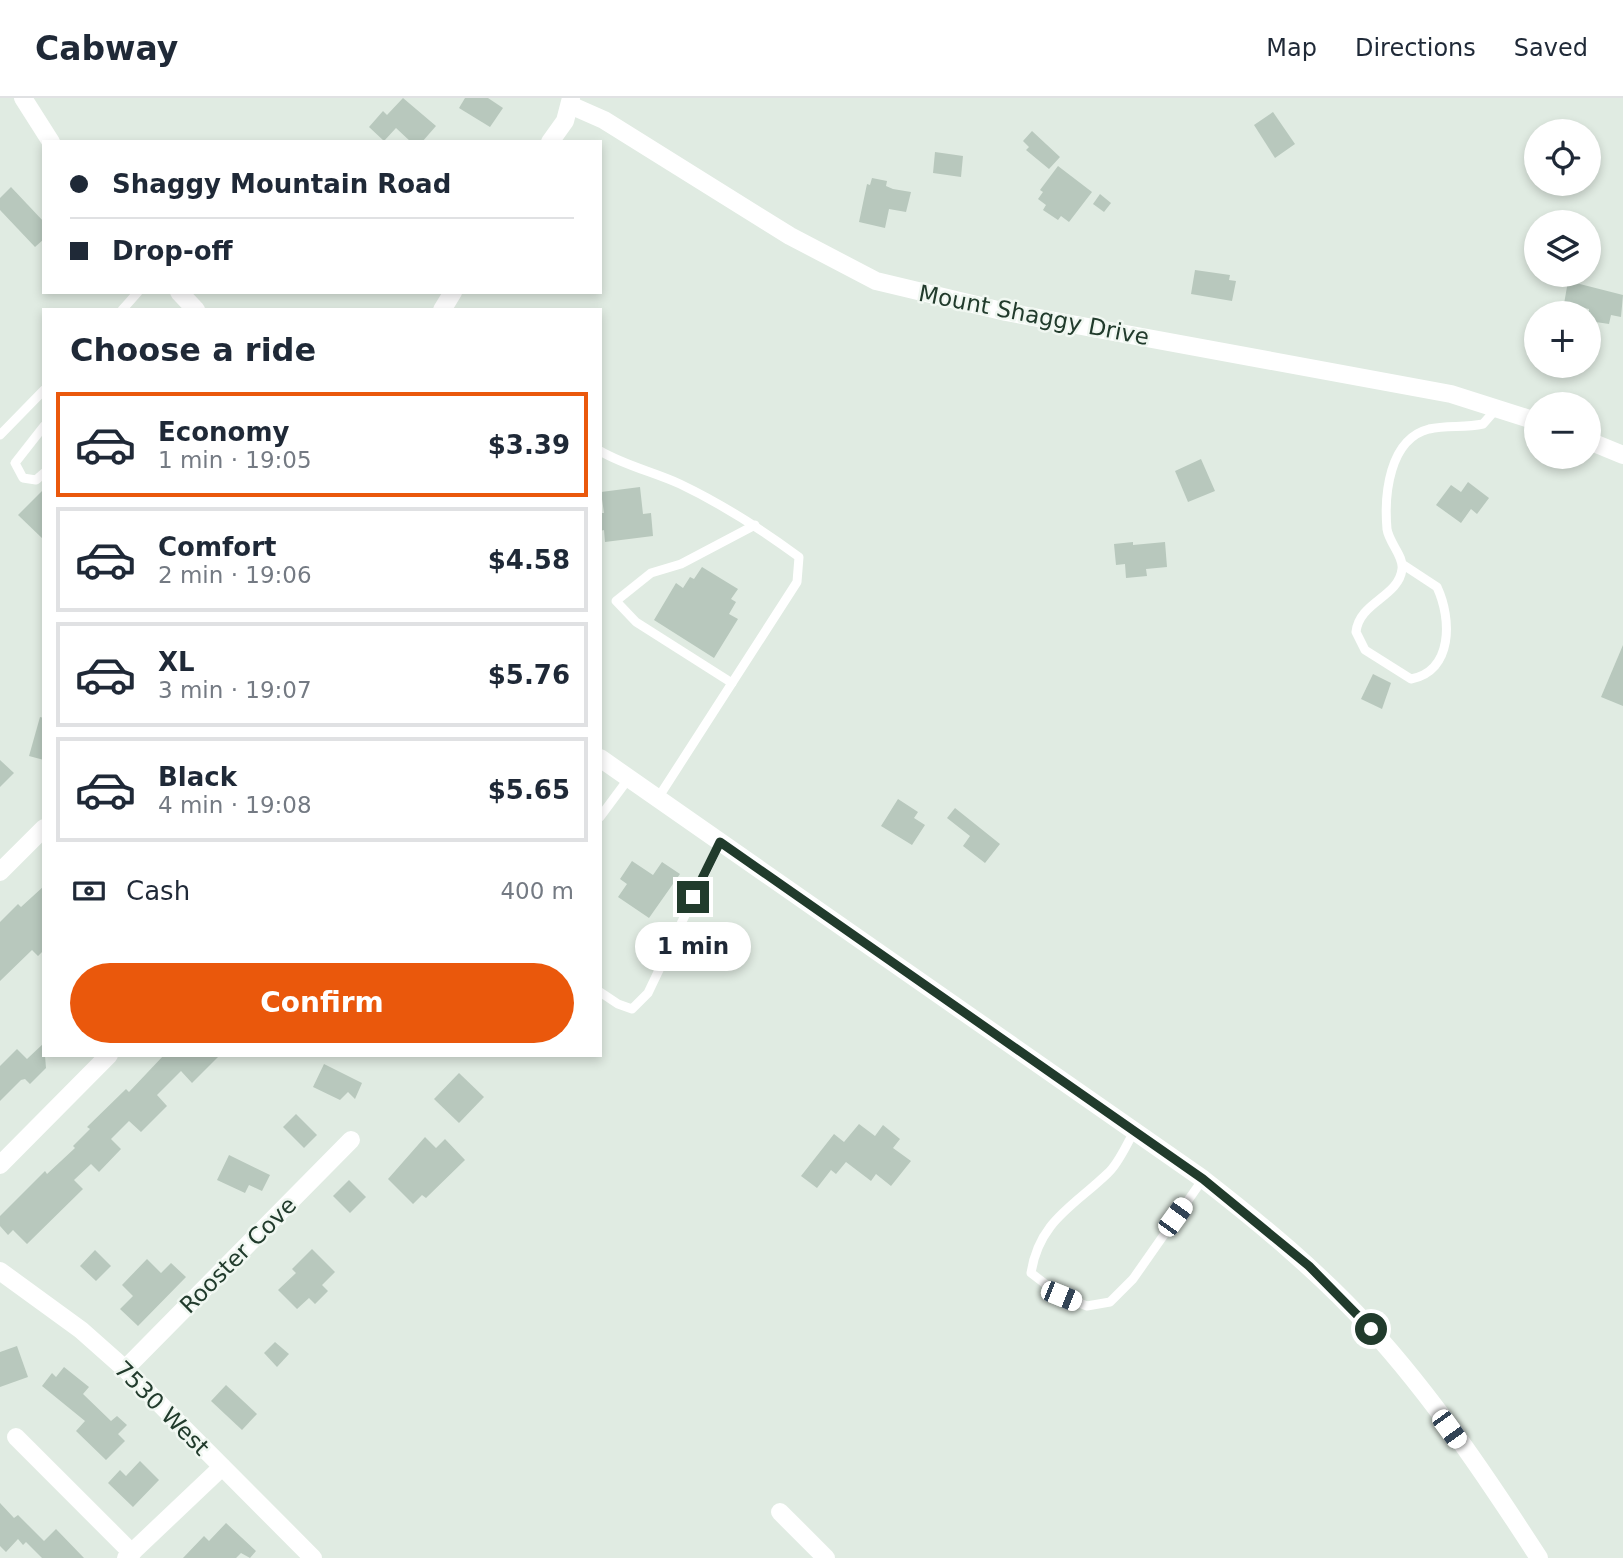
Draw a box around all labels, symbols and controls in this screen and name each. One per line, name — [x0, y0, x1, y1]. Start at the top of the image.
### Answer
text: Cabway — [35, 29, 178, 68]
text: Map — [1266, 34, 1317, 62]
text: Directions — [1355, 34, 1476, 62]
text: Saved — [1514, 34, 1588, 62]
map controls — [1524, 119, 1601, 469]
button: locate — [1524, 119, 1601, 196]
text: Shaggy Mountain Road — [112, 169, 451, 199]
button: layers — [1524, 210, 1601, 287]
text: Drop-off — [112, 236, 233, 266]
street label: Mount Shaggy Drive — [917, 280, 1151, 350]
button: + — [1524, 301, 1601, 378]
text: Choose a ride — [70, 331, 316, 369]
button: − — [1524, 392, 1601, 469]
icon: car — [74, 413, 137, 476]
text: Economy — [158, 417, 289, 447]
text: $3.39 — [488, 430, 570, 460]
text: 1 min · 19:05 — [158, 447, 312, 473]
icon: car — [74, 528, 137, 591]
text: Comfort — [158, 532, 276, 562]
text: $4.58 — [488, 545, 570, 575]
text: 2 min · 19:06 — [158, 562, 312, 588]
icon: car — [74, 643, 137, 706]
text: XL — [158, 647, 195, 677]
text: $5.76 — [488, 660, 570, 690]
text: 3 min · 19:07 — [158, 677, 312, 703]
icon: car — [74, 758, 137, 821]
text: Black — [158, 762, 237, 792]
text: $5.65 — [488, 775, 570, 805]
text: 4 min · 19:08 — [158, 792, 312, 818]
icon: cash — [70, 872, 108, 910]
text: Cash — [126, 876, 190, 906]
text: 400 m — [500, 878, 574, 904]
route end — [677, 881, 709, 913]
callout: 1 min — [635, 922, 751, 970]
text: 1 min — [657, 933, 729, 959]
button: Confirm — [70, 963, 574, 1043]
street label: Rooster Cove — [175, 1192, 301, 1318]
car — [1155, 1194, 1196, 1240]
car — [1038, 1278, 1085, 1314]
route start — [1355, 1313, 1387, 1345]
street label: 7530 West — [110, 1356, 214, 1460]
car — [1429, 1406, 1470, 1452]

